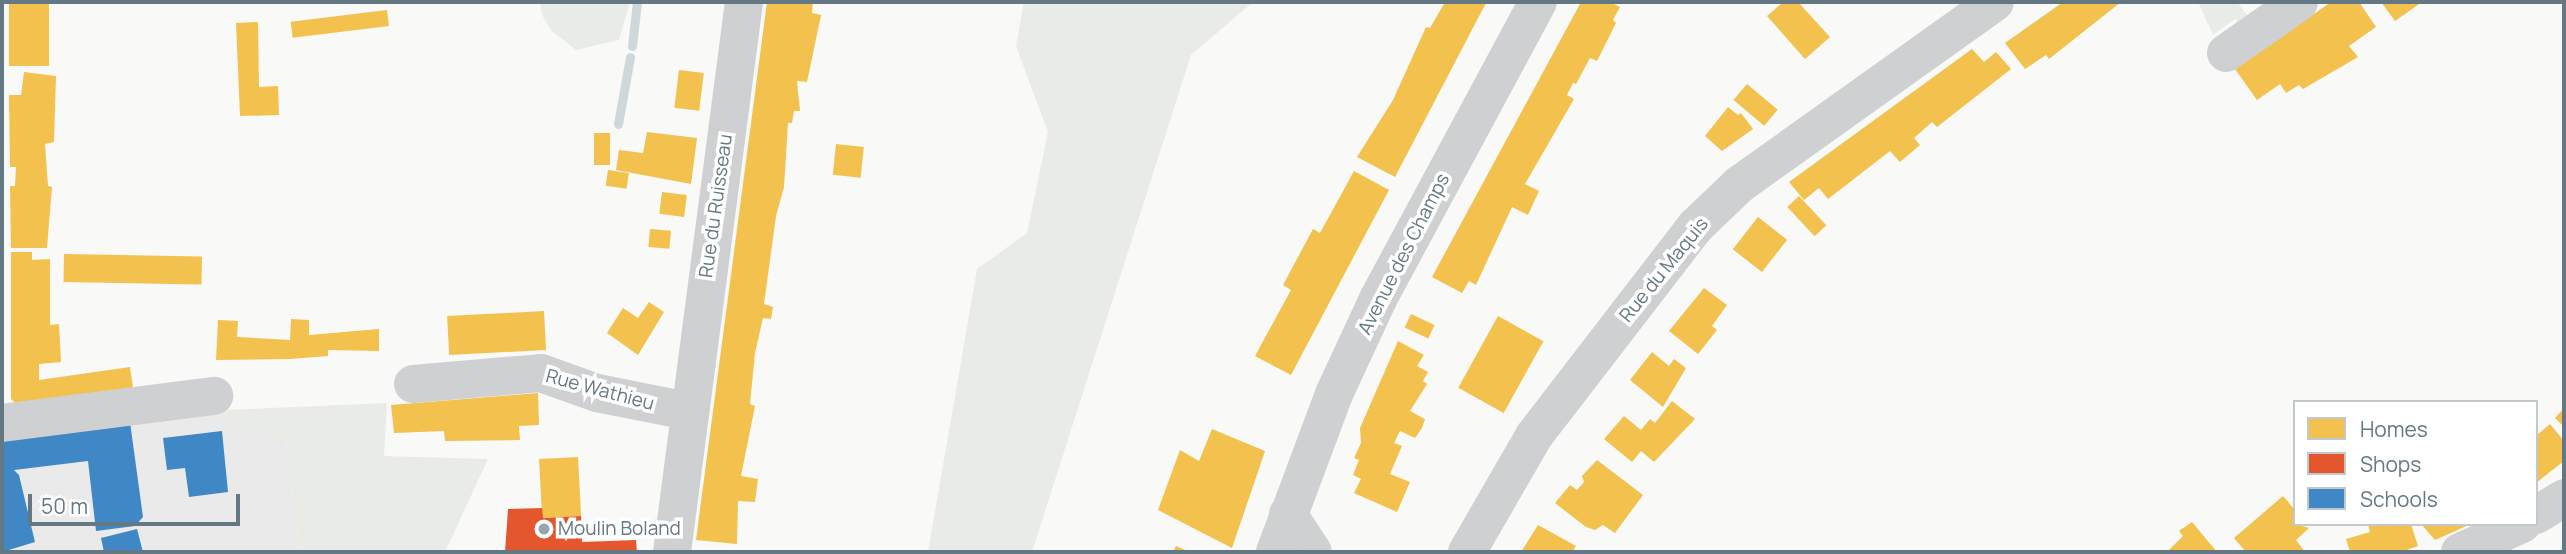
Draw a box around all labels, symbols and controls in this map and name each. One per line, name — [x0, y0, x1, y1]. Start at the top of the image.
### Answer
street label: Rue du Ruisseau — [695, 133, 737, 279]
street label: Avenue des Champs — [1354, 170, 1454, 338]
street label: Rue du Maquis — [1615, 213, 1713, 327]
street label: Rue Wathieu — [543, 365, 657, 415]
legend — [2293, 400, 2538, 526]
text: Homes — [2360, 415, 2428, 443]
text: Shops — [2360, 450, 2421, 478]
scale bar — [32, 480, 243, 524]
text: Schools — [2360, 485, 2438, 513]
text: 50 m — [41, 492, 88, 520]
place label: Moulin Boland — [558, 518, 681, 540]
marker: Moulin Boland — [536, 521, 552, 537]

